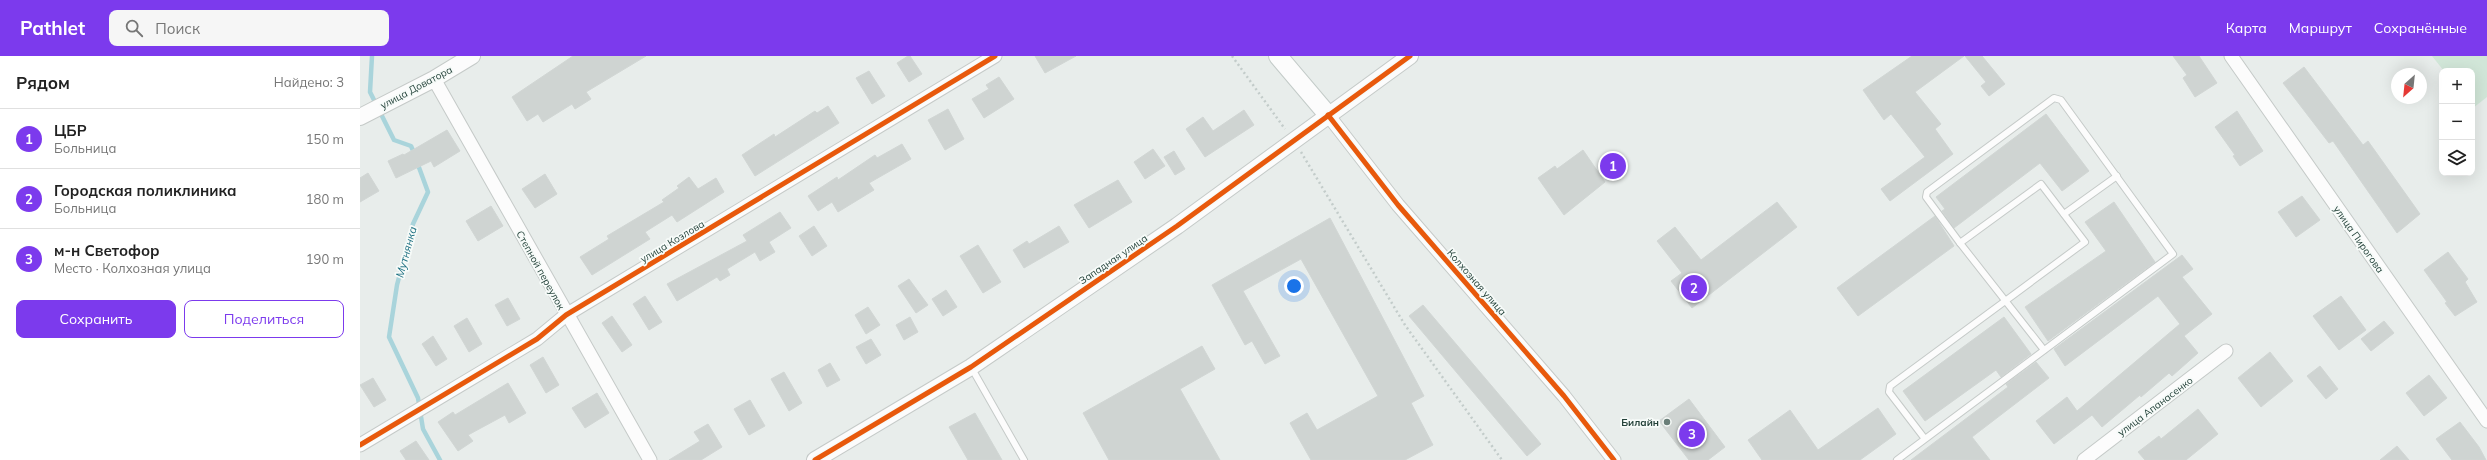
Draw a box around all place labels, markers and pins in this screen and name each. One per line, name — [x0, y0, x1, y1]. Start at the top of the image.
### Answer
pin: 1 — [1600, 151, 1626, 181]
pin: 2 — [1681, 273, 1707, 303]
place label: Билайн — [1621, 416, 1659, 429]
marker: Билайн — [1662, 417, 1672, 427]
pin: 3 — [1679, 419, 1705, 449]

